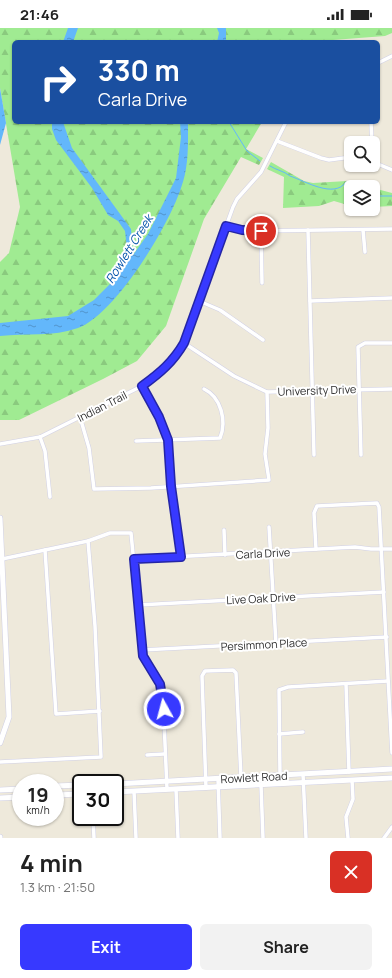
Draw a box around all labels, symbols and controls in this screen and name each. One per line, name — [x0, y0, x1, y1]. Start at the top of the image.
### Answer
text: 21:46 — [20, 4, 59, 25]
text: 330 m — [98, 51, 180, 89]
icon: right — [32, 56, 84, 108]
text: Carla Drive — [98, 87, 187, 111]
map controls — [344, 136, 380, 216]
button: search — [344, 136, 380, 172]
button: layers — [344, 180, 380, 216]
water label: Rowlett Creek — [101, 210, 158, 286]
pin — [244, 214, 278, 248]
icon: arrive — [250, 220, 272, 242]
street label: University Drive — [277, 381, 357, 399]
street label: Indian Trail — [75, 387, 129, 425]
street label: Carla Drive — [235, 544, 291, 562]
street label: Live Oak Drive — [226, 589, 297, 607]
street label: Persimmon Place — [220, 634, 308, 654]
position arrow — [143, 688, 185, 730]
street label: Rowlett Road — [220, 768, 288, 786]
speed limit sign: 30 — [72, 774, 124, 826]
text: 19 — [27, 781, 49, 808]
text: km/h — [26, 803, 50, 817]
text: 4 min — [20, 846, 83, 879]
button: close — [330, 851, 372, 893]
text: 1.3 km · 21:50 — [20, 878, 95, 896]
button: Exit — [20, 924, 192, 970]
button: Share — [200, 924, 372, 970]

